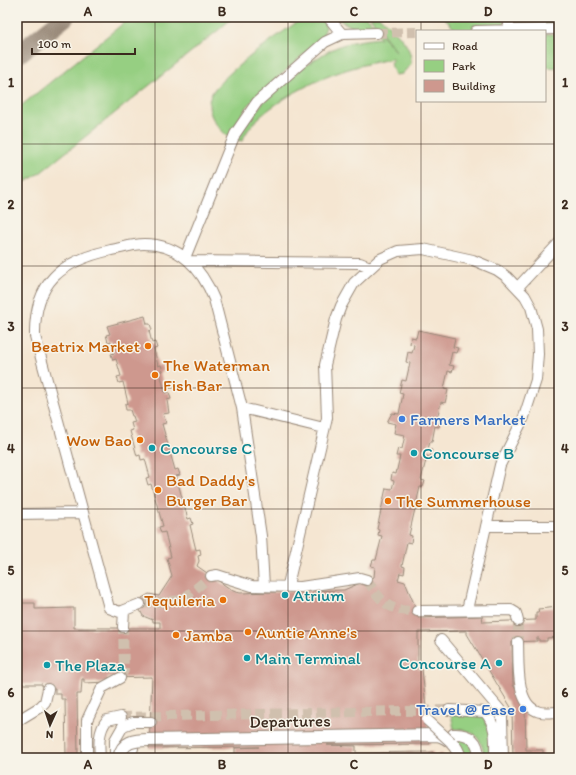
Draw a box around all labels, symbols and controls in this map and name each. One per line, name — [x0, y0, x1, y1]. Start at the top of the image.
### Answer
text: A — [83, 4, 93, 19]
text: B — [218, 4, 227, 19]
text: C — [350, 4, 359, 19]
text: D — [484, 4, 493, 19]
scale bar — [32, 30, 135, 56]
legend — [416, 30, 546, 102]
text: 100 m — [38, 37, 71, 51]
text: Road — [452, 39, 478, 53]
text: Park — [452, 59, 476, 73]
text: 1 — [8, 75, 14, 90]
text: 1 — [562, 75, 568, 90]
text: Building — [452, 79, 496, 93]
text: 2 — [8, 197, 15, 212]
text: 2 — [562, 197, 569, 212]
text: 3 — [7, 319, 15, 334]
text: 3 — [561, 319, 569, 334]
place label: Beatrix Market — [31, 336, 140, 356]
marker: Beatrix Market — [143, 341, 153, 351]
place label: The Waterman Fish Bar — [163, 355, 270, 395]
marker: The Waterman Fish Bar — [150, 370, 160, 380]
place label: Farmers Market — [410, 409, 526, 429]
marker: Farmers Market — [397, 414, 407, 424]
place label: Wow Bao — [66, 430, 132, 450]
marker: Wow Bao — [135, 435, 145, 445]
place label: Concourse C — [160, 438, 252, 458]
text: 4 — [7, 441, 15, 456]
text: 4 — [561, 441, 569, 456]
marker: Concourse C — [147, 443, 157, 453]
place label: Concourse B — [422, 443, 514, 463]
marker: Concourse B — [409, 448, 419, 458]
place label: Bad Daddy's Burger Bar — [166, 470, 255, 510]
marker: Bad Daddy's Burger Bar — [153, 485, 163, 495]
place label: The Summerhouse — [396, 491, 531, 511]
marker: The Summerhouse — [383, 496, 393, 506]
text: 5 — [8, 563, 15, 578]
text: 5 — [562, 563, 569, 578]
place label: Atrium — [293, 585, 345, 605]
place label: Tequileria — [144, 590, 215, 610]
marker: Atrium — [280, 590, 290, 600]
marker: Tequileria — [218, 595, 228, 605]
place label: Auntie Anne's — [256, 622, 357, 642]
place label: Jamba — [184, 625, 232, 645]
marker: Auntie Anne's — [243, 627, 253, 637]
marker: Jamba — [171, 630, 181, 640]
place label: Main Terminal — [255, 648, 361, 668]
marker: Main Terminal — [242, 653, 252, 663]
place label: Concourse A — [399, 653, 491, 673]
place label: The Plaza — [55, 655, 125, 675]
marker: Concourse A — [494, 658, 504, 668]
marker: The Plaza — [42, 660, 52, 670]
text: 6 — [8, 685, 15, 700]
text: 6 — [562, 685, 569, 700]
place label: Travel @ Ease — [416, 699, 515, 719]
marker: Travel @ Ease — [518, 704, 528, 714]
north arrow — [30, 705, 70, 745]
street label: Departures — [249, 710, 331, 732]
text: N — [45, 728, 54, 741]
text: A — [83, 757, 93, 772]
text: B — [218, 757, 227, 772]
text: C — [350, 757, 359, 772]
text: D — [484, 757, 493, 772]

